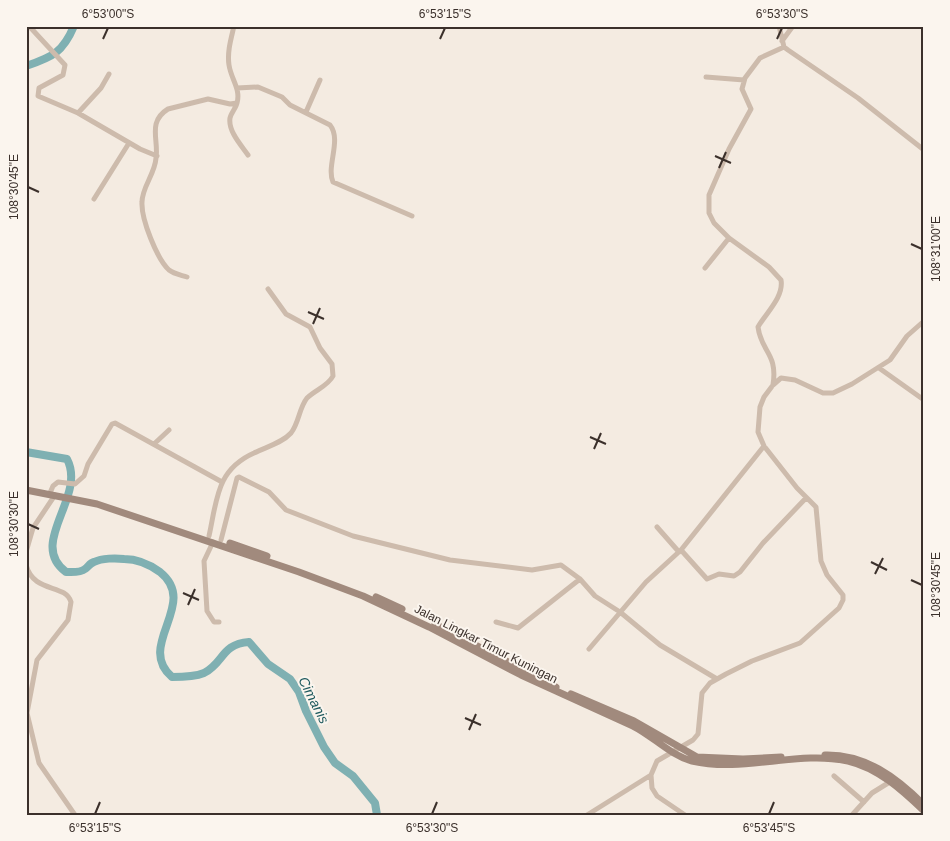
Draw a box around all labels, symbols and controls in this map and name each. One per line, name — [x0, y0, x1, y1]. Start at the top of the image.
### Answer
text: 6°53'00"S — [82, 7, 134, 21]
text: 6°53'15"S — [419, 7, 471, 21]
text: 6°53'30"S — [756, 7, 808, 21]
text: 108°30'45"E — [7, 154, 21, 220]
text: 108°31'00"E — [929, 216, 943, 282]
text: 108°30'30"E — [7, 491, 21, 557]
text: 108°30'45"E — [929, 552, 943, 618]
street label: Jalan Lingkar Timur Kuningan — [412, 602, 560, 686]
water label: Cimanis — [295, 674, 333, 726]
text: 6°53'15"S — [69, 821, 121, 835]
text: 6°53'30"S — [406, 821, 458, 835]
text: 6°53'45"S — [743, 821, 795, 835]

